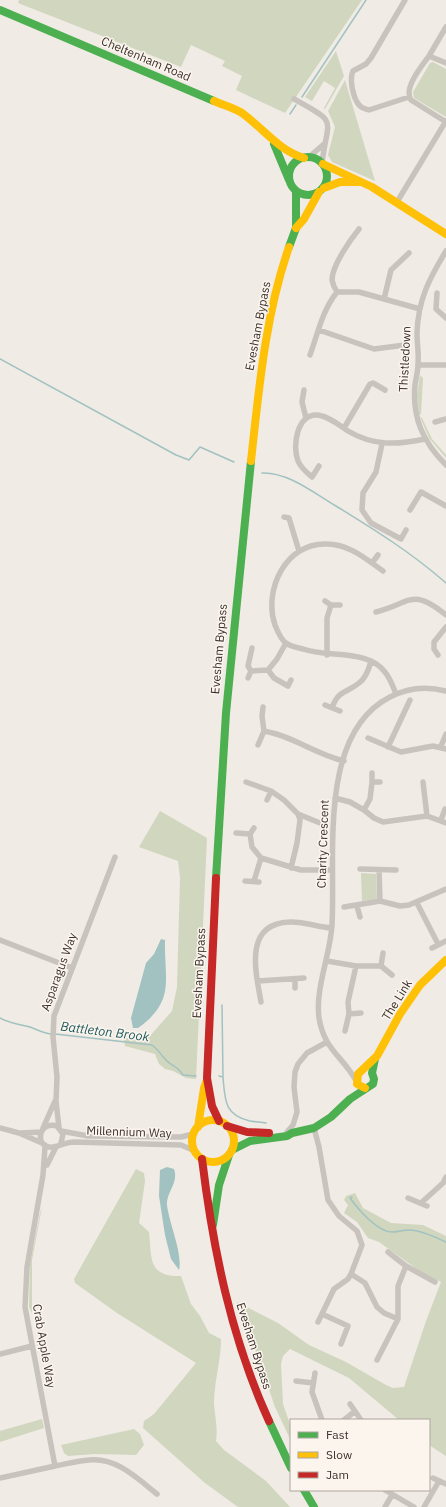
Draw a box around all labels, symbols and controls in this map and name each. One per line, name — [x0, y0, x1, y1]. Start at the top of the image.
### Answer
street label: Cheltenham Road — [99, 33, 193, 84]
street label: Evesham Bypass — [242, 280, 274, 372]
street label: Thistledown — [395, 326, 414, 392]
street label: Evesham Bypass — [207, 603, 230, 695]
street label: Charity Crescent — [313, 799, 332, 889]
street label: Evesham Bypass — [189, 927, 208, 1019]
street label: Asparagus Way — [37, 931, 80, 1013]
street label: The Link — [378, 976, 415, 1023]
water label: Battleton Brook — [59, 1018, 151, 1045]
street label: Millennium Way — [86, 1123, 172, 1140]
street label: Evesham Bypass — [233, 1301, 276, 1391]
street label: Crab Apple Way — [30, 1303, 59, 1389]
legend — [290, 1419, 430, 1491]
text: Fast — [326, 1427, 349, 1442]
text: Slow — [326, 1447, 352, 1462]
text: Jam — [326, 1467, 349, 1482]

